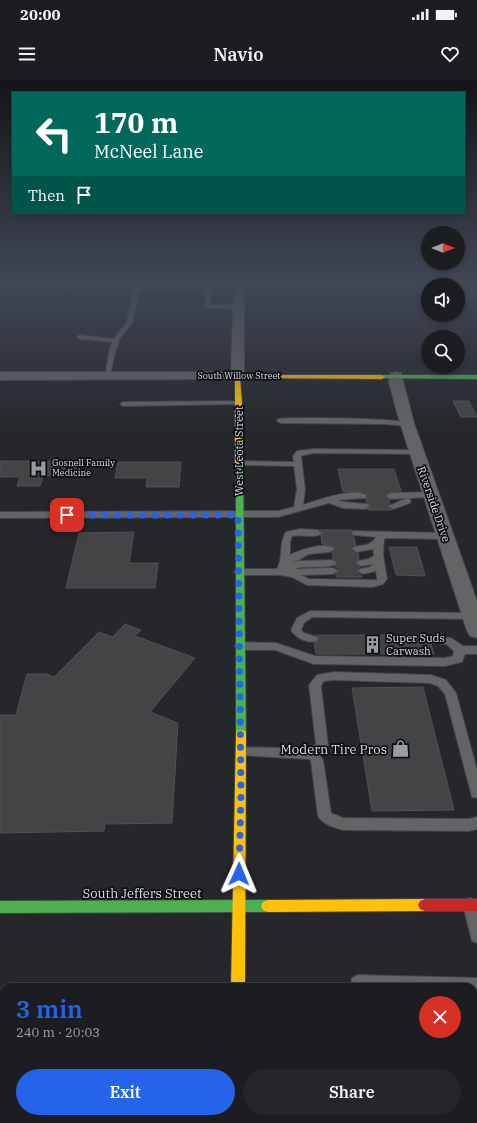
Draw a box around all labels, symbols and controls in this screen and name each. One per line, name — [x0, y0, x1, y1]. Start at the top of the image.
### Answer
text: 20:00 — [20, 5, 61, 24]
icon: menu — [16, 43, 38, 65]
text: Navio — [213, 43, 264, 66]
icon: heart — [439, 43, 461, 65]
text: 170 m — [94, 104, 178, 141]
icon: left — [28, 108, 80, 160]
text: McNeel Lane — [94, 140, 203, 163]
icon: arrive — [73, 184, 95, 206]
text: Then — [28, 186, 65, 205]
north arrow — [421, 226, 465, 270]
map controls — [421, 226, 465, 374]
button: sound — [421, 278, 465, 322]
button: search — [421, 330, 465, 374]
street label: South Willow Street — [197, 370, 281, 381]
street label: West Leota Street — [232, 406, 246, 496]
place label: Gosnell Family Medicine — [52, 457, 115, 478]
hospital icon: Gosnell Family Medicine — [29, 458, 49, 478]
street label: Riverside Drive — [415, 464, 454, 544]
pin — [50, 498, 84, 532]
icon: arrive — [56, 504, 78, 526]
place label: Super Suds Carwash — [386, 631, 445, 658]
building icon: Super Suds Carwash — [363, 634, 383, 654]
shop icon: Modern Tire Pros — [390, 739, 410, 759]
place label: Modern Tire Pros — [281, 741, 387, 758]
position arrow — [218, 853, 260, 895]
street label: South Jeffers Street — [83, 885, 202, 902]
text: 3 min — [16, 993, 83, 1025]
button: close — [419, 996, 461, 1038]
text: 240 m · 20:03 — [16, 1024, 100, 1041]
button: Exit — [16, 1069, 235, 1115]
button: Share — [243, 1069, 461, 1115]

